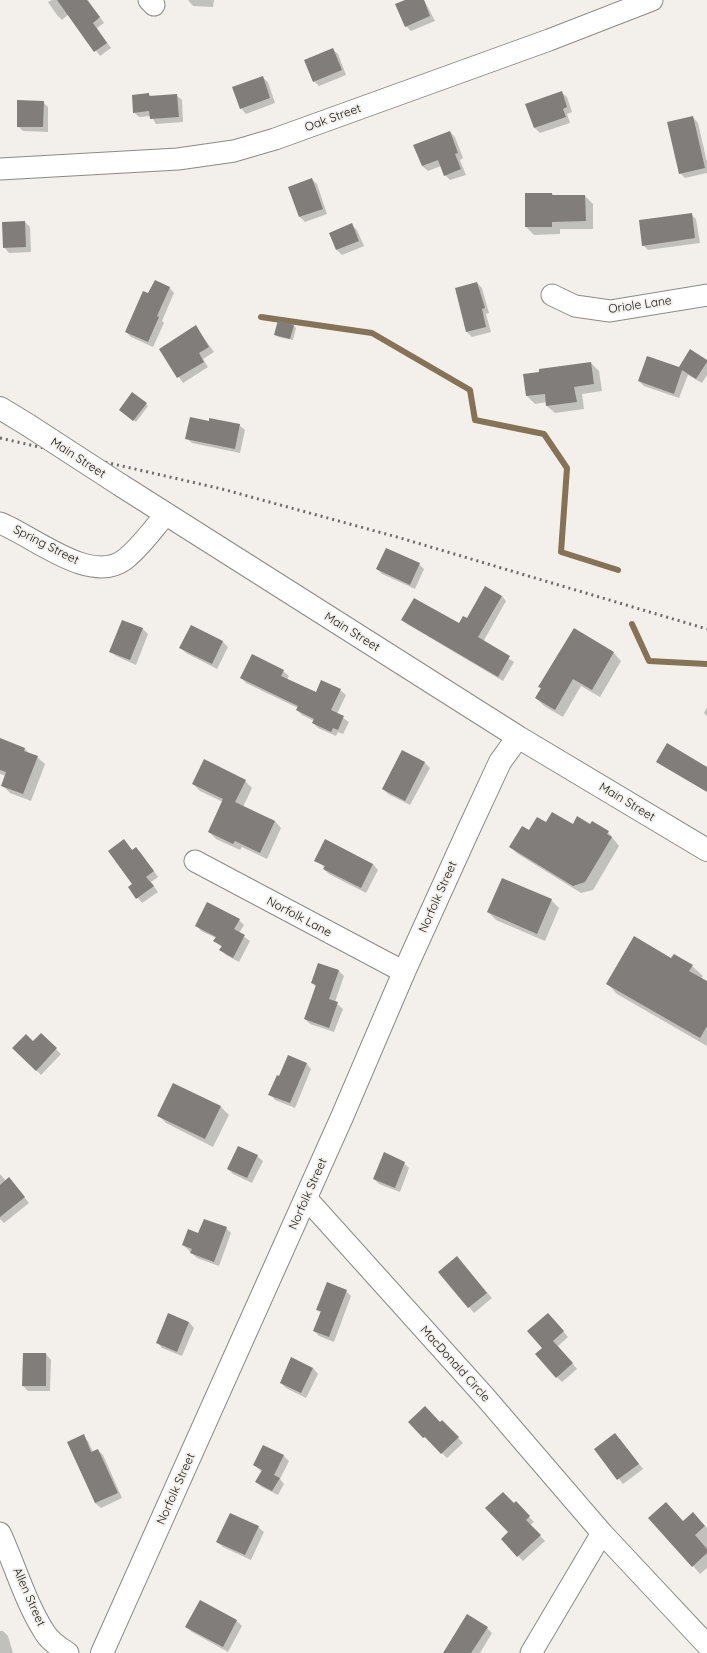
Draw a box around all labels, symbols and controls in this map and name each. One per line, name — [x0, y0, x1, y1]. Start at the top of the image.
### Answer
street label: Oak Street — [303, 101, 363, 135]
street label: Oriole Lane — [607, 293, 673, 317]
street label: Main Street — [48, 435, 108, 481]
street label: Spring Street — [11, 522, 81, 568]
street label: Main Street — [322, 609, 382, 655]
street label: Main Street — [596, 780, 658, 824]
street label: Norfolk Street — [416, 859, 460, 935]
street label: Norfolk Lane — [264, 894, 334, 940]
street label: Norfolk Street — [286, 1156, 330, 1232]
street label: MacDonald Circle — [417, 1323, 493, 1405]
street label: Norfolk Street — [154, 1451, 198, 1527]
street label: Allen Street — [10, 1565, 48, 1629]

